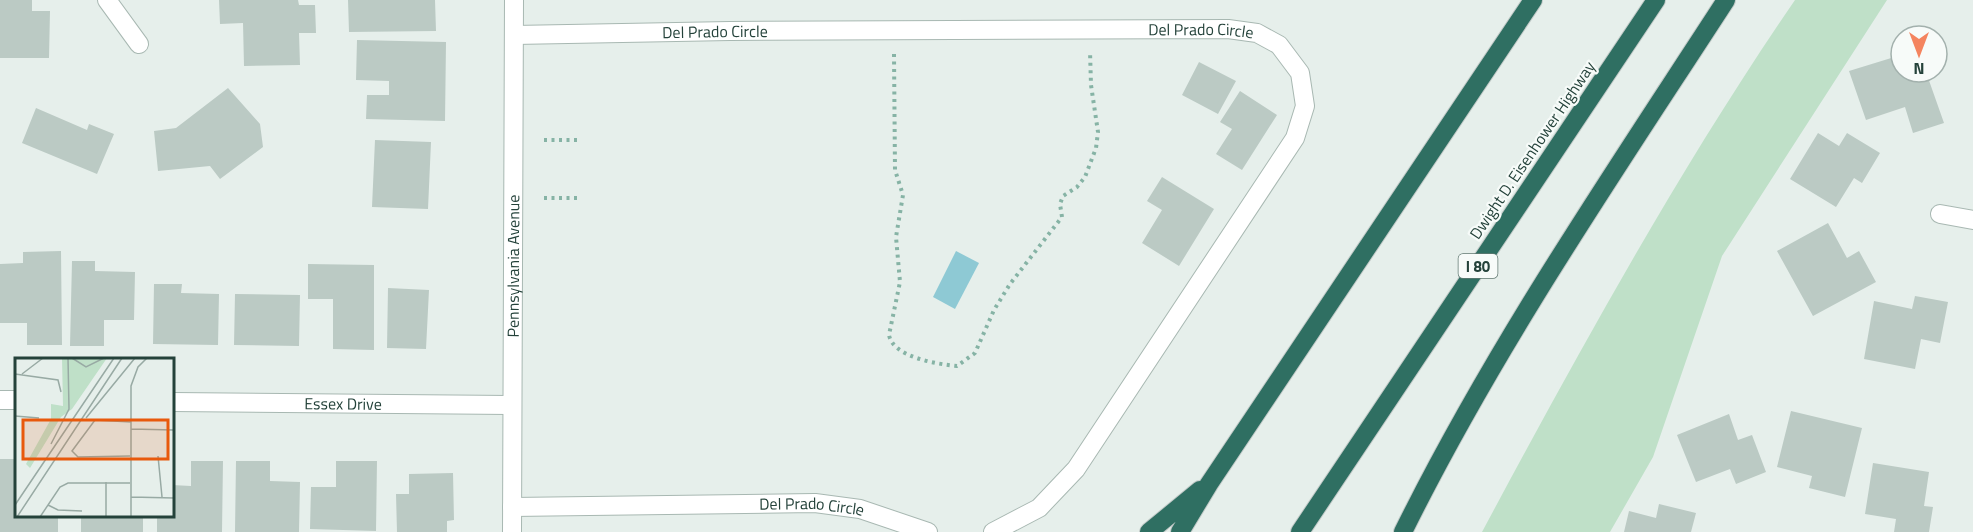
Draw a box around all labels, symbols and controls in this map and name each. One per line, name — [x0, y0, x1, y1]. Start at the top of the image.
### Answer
street label: Del Prado Circle — [1148, 17, 1255, 44]
street label: Del Prado Circle — [662, 19, 768, 44]
north arrow — [1889, 24, 1949, 84]
street label: Dwight D. Eisenhower Highway — [1463, 56, 1601, 244]
text: N — [1913, 57, 1925, 81]
street label: Pennsylvania Avenue — [501, 195, 525, 337]
road number: I 80 — [1458, 254, 1498, 278]
inset map — [15, 358, 174, 517]
street label: Essex Drive — [304, 391, 382, 416]
street label: Del Prado Circle — [759, 491, 868, 522]

